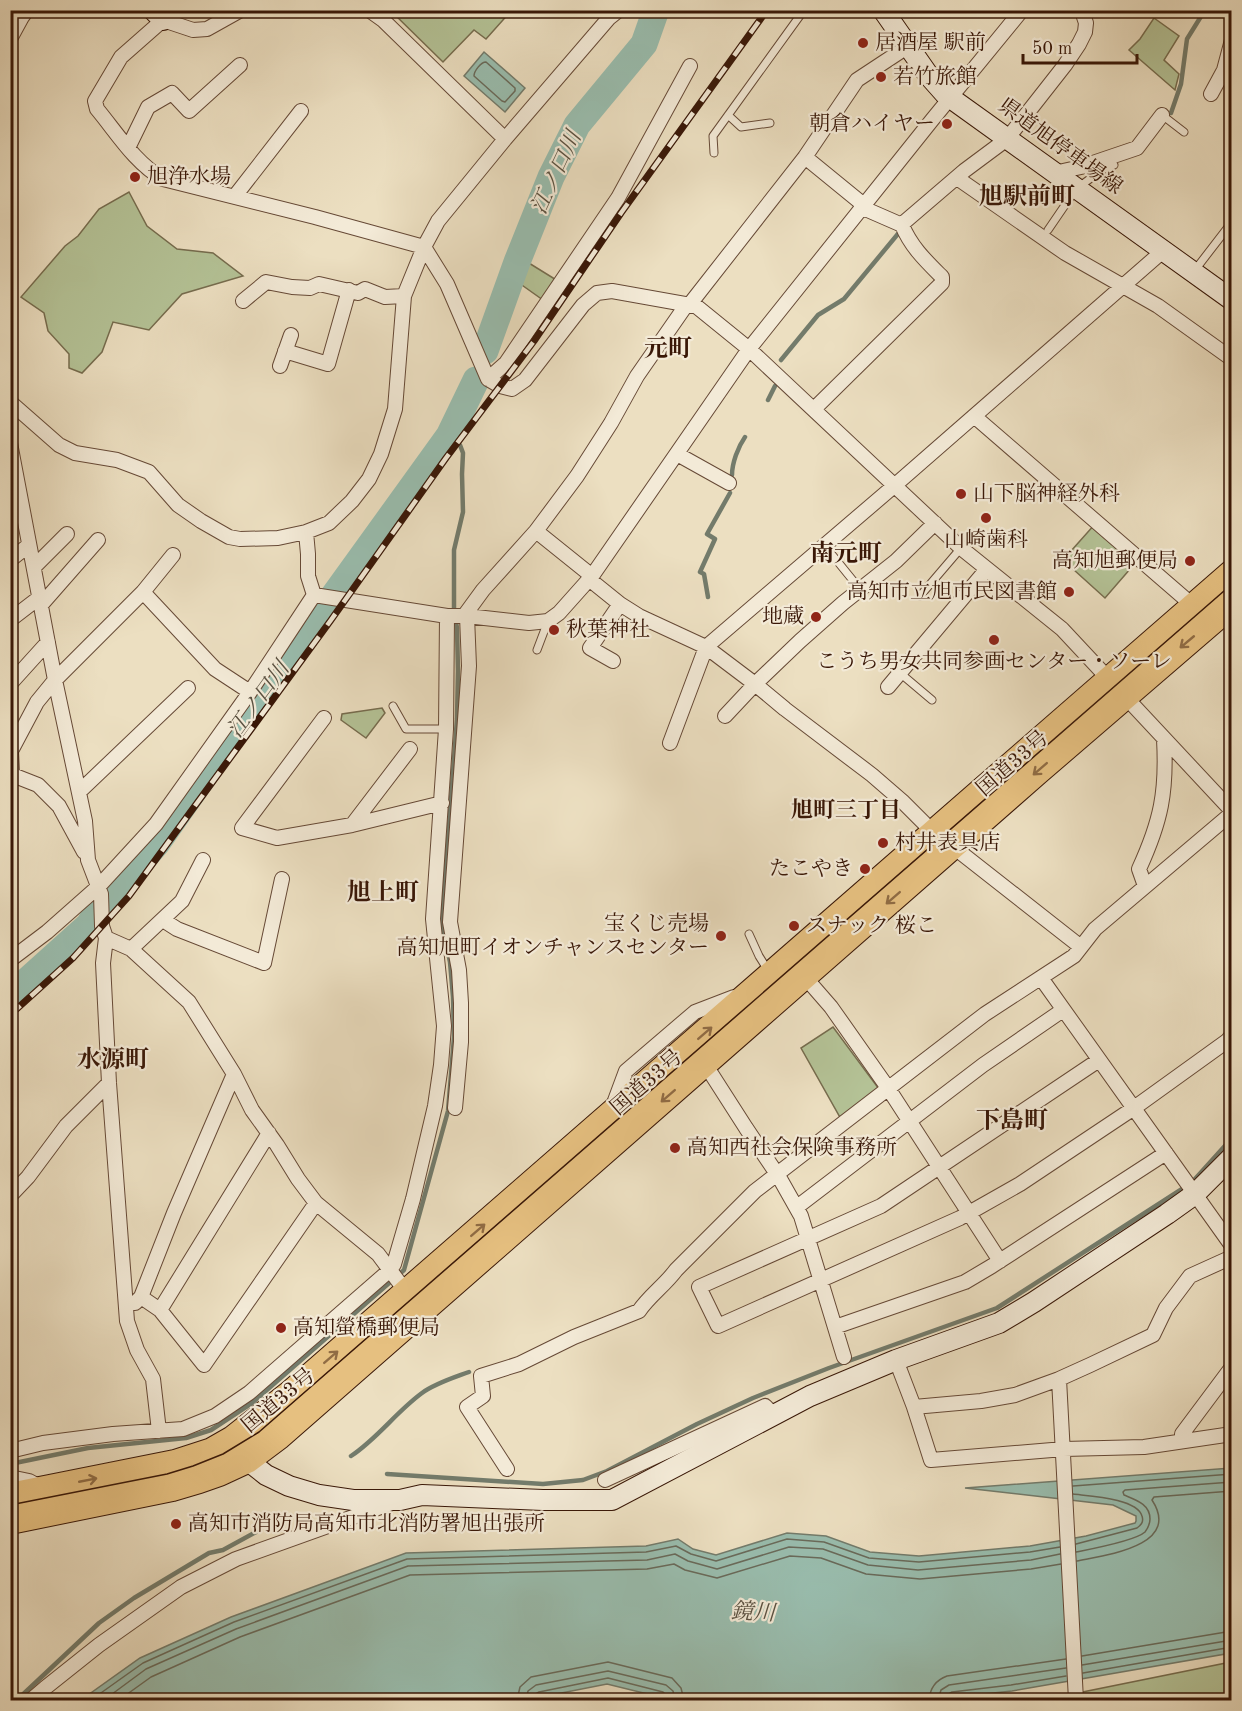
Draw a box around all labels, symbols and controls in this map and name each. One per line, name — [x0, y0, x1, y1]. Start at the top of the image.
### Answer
scale bar — [1023, 27, 1137, 65]
place label: 居酒屋 駅前 — [875, 31, 986, 54]
marker: 居酒屋 駅前 — [856, 36, 870, 50]
text: 50 m — [1032, 40, 1072, 58]
place label: 若竹旅館 — [893, 65, 977, 88]
marker: 若竹旅館 — [874, 70, 888, 84]
street label: 県道旭停車場線 — [994, 94, 1127, 199]
place label: 朝倉ハイヤー — [809, 112, 935, 135]
marker: 朝倉ハイヤー — [940, 117, 954, 131]
water label: 江ノ口川 — [527, 126, 586, 218]
place label: 旭浄水場 — [147, 165, 231, 188]
marker: 旭浄水場 — [128, 170, 142, 184]
district label: 旭駅前町 — [979, 183, 1075, 210]
district label: 元町 — [644, 335, 692, 362]
place label: 山下脳神経外科 — [973, 482, 1120, 505]
marker: 山下脳神経外科 — [954, 487, 968, 501]
marker: 山崎歯科 — [979, 511, 993, 525]
place label: 山崎歯科 — [944, 528, 1028, 551]
district label: 南元町 — [810, 540, 882, 567]
place label: 高知旭郵便局 — [1052, 549, 1178, 572]
marker: 高知旭郵便局 — [1183, 554, 1197, 568]
place label: 高知市立旭市民図書館 — [847, 580, 1057, 603]
marker: 高知市立旭市民図書館 — [1062, 585, 1076, 599]
place label: 地蔵 — [762, 605, 804, 628]
marker: 地蔵 — [809, 610, 823, 624]
place label: 秋葉神社 — [566, 618, 650, 641]
marker: 秋葉神社 — [547, 623, 561, 637]
marker: こうち男女共同参画センター・ソーレ — [987, 633, 1001, 647]
one-way arrow — [1180, 635, 1195, 649]
place label: こうち男女共同参画センター・ソーレ — [816, 650, 1172, 673]
water label: 江ノ口川 — [223, 655, 295, 742]
street label: 国道33号 — [972, 726, 1053, 801]
one-way arrow — [1032, 762, 1047, 776]
district label: 旭町三丁目 — [791, 798, 901, 822]
place label: 村井表具店 — [895, 831, 1000, 854]
marker: 村井表具店 — [876, 836, 890, 850]
place label: たこやき — [769, 858, 853, 880]
marker: たこやき — [858, 862, 872, 876]
district label: 旭上町 — [347, 879, 419, 906]
one-way arrow — [886, 891, 901, 905]
place label: 宝くじ売場 高知旭町イオンチャンスセンター — [397, 912, 709, 959]
place label: スナック 桜こ — [806, 914, 937, 937]
marker: スナック 桜こ — [787, 919, 801, 933]
marker: 宝くじ売場 高知旭町イオンチャンスセンター — [714, 929, 728, 943]
one-way arrow — [696, 1026, 712, 1040]
street label: 国道33号 — [606, 1045, 687, 1120]
district label: 水源町 — [77, 1046, 149, 1073]
one-way arrow — [661, 1089, 676, 1103]
district label: 下島町 — [976, 1107, 1048, 1134]
place label: 高知西社会保険事務所 — [687, 1136, 897, 1159]
marker: 高知西社会保険事務所 — [668, 1141, 682, 1155]
one-way arrow — [471, 1223, 486, 1237]
place label: 高知螢橋郵便局 — [293, 1316, 440, 1339]
marker: 高知螢橋郵便局 — [274, 1321, 288, 1335]
one-way arrow — [323, 1351, 339, 1364]
street label: 国道33号 — [237, 1363, 319, 1437]
one-way arrow — [78, 1474, 98, 1485]
place label: 高知市消防局高知市北消防署旭出張所 — [188, 1512, 545, 1535]
marker: 高知市消防局高知市北消防署旭出張所 — [169, 1517, 183, 1531]
water label: 鏡川 — [730, 1599, 778, 1625]

